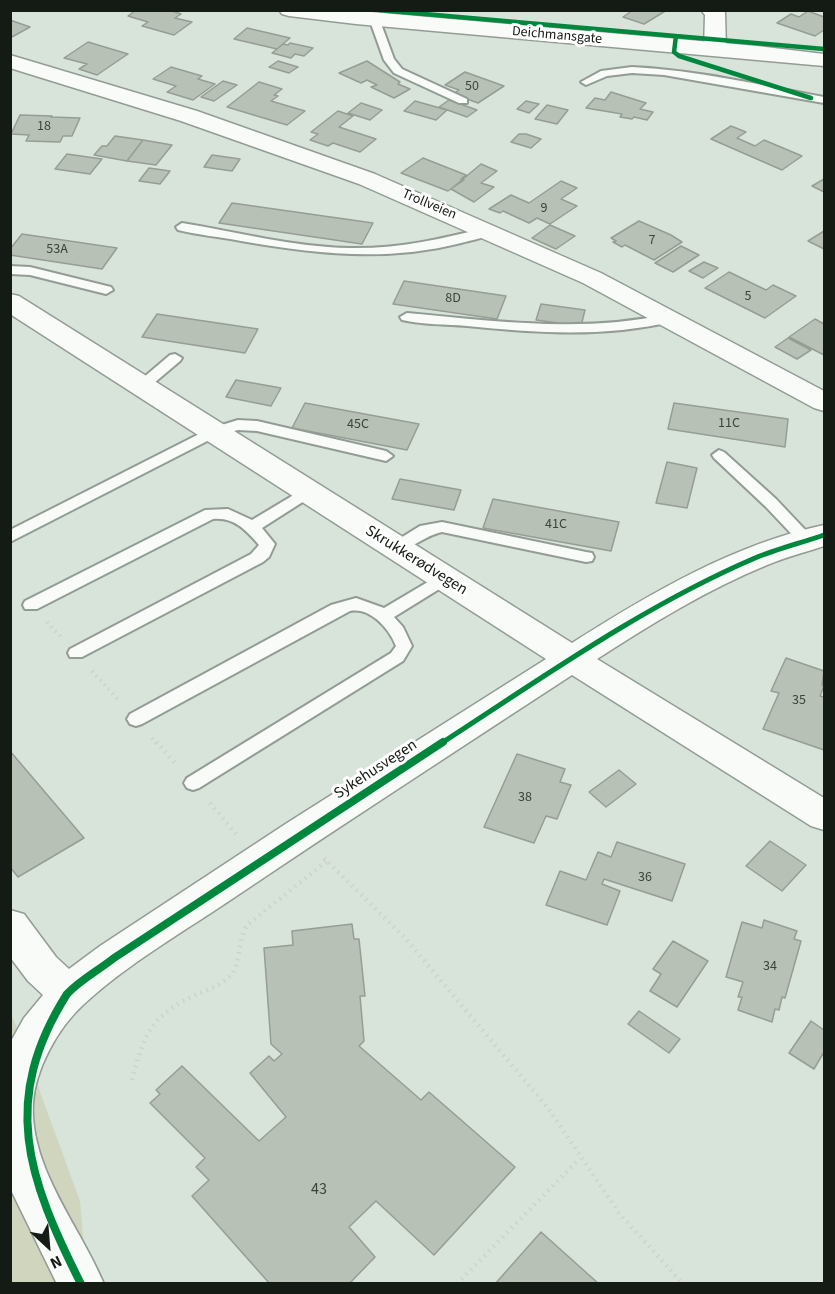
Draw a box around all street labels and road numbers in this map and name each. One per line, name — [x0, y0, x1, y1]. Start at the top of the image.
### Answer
street label: Deichmansgate — [511, 24, 603, 48]
street label: Trollveien — [399, 186, 459, 224]
street label: Skrukkerødvegen — [361, 522, 471, 600]
street label: Sykehusvegen — [331, 736, 421, 804]

